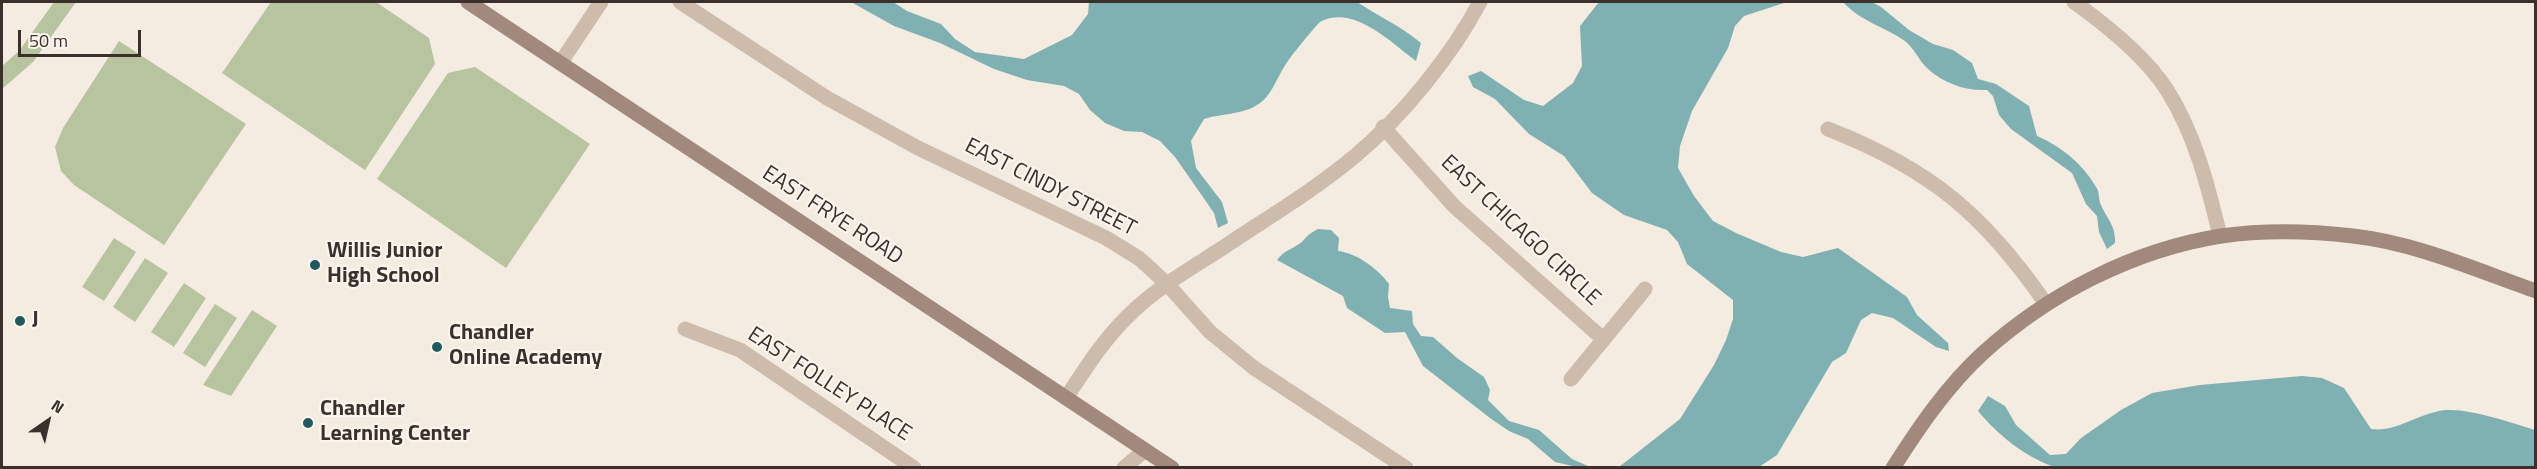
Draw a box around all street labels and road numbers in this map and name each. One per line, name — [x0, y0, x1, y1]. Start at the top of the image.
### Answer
street label: EAST CINDY STREET — [960, 133, 1140, 243]
street label: EAST CHICAGO CIRCLE — [1435, 150, 1605, 312]
street label: EAST FRYE ROAD — [757, 161, 907, 271]
street label: EAST FOLLEY PLACE — [742, 322, 916, 448]

